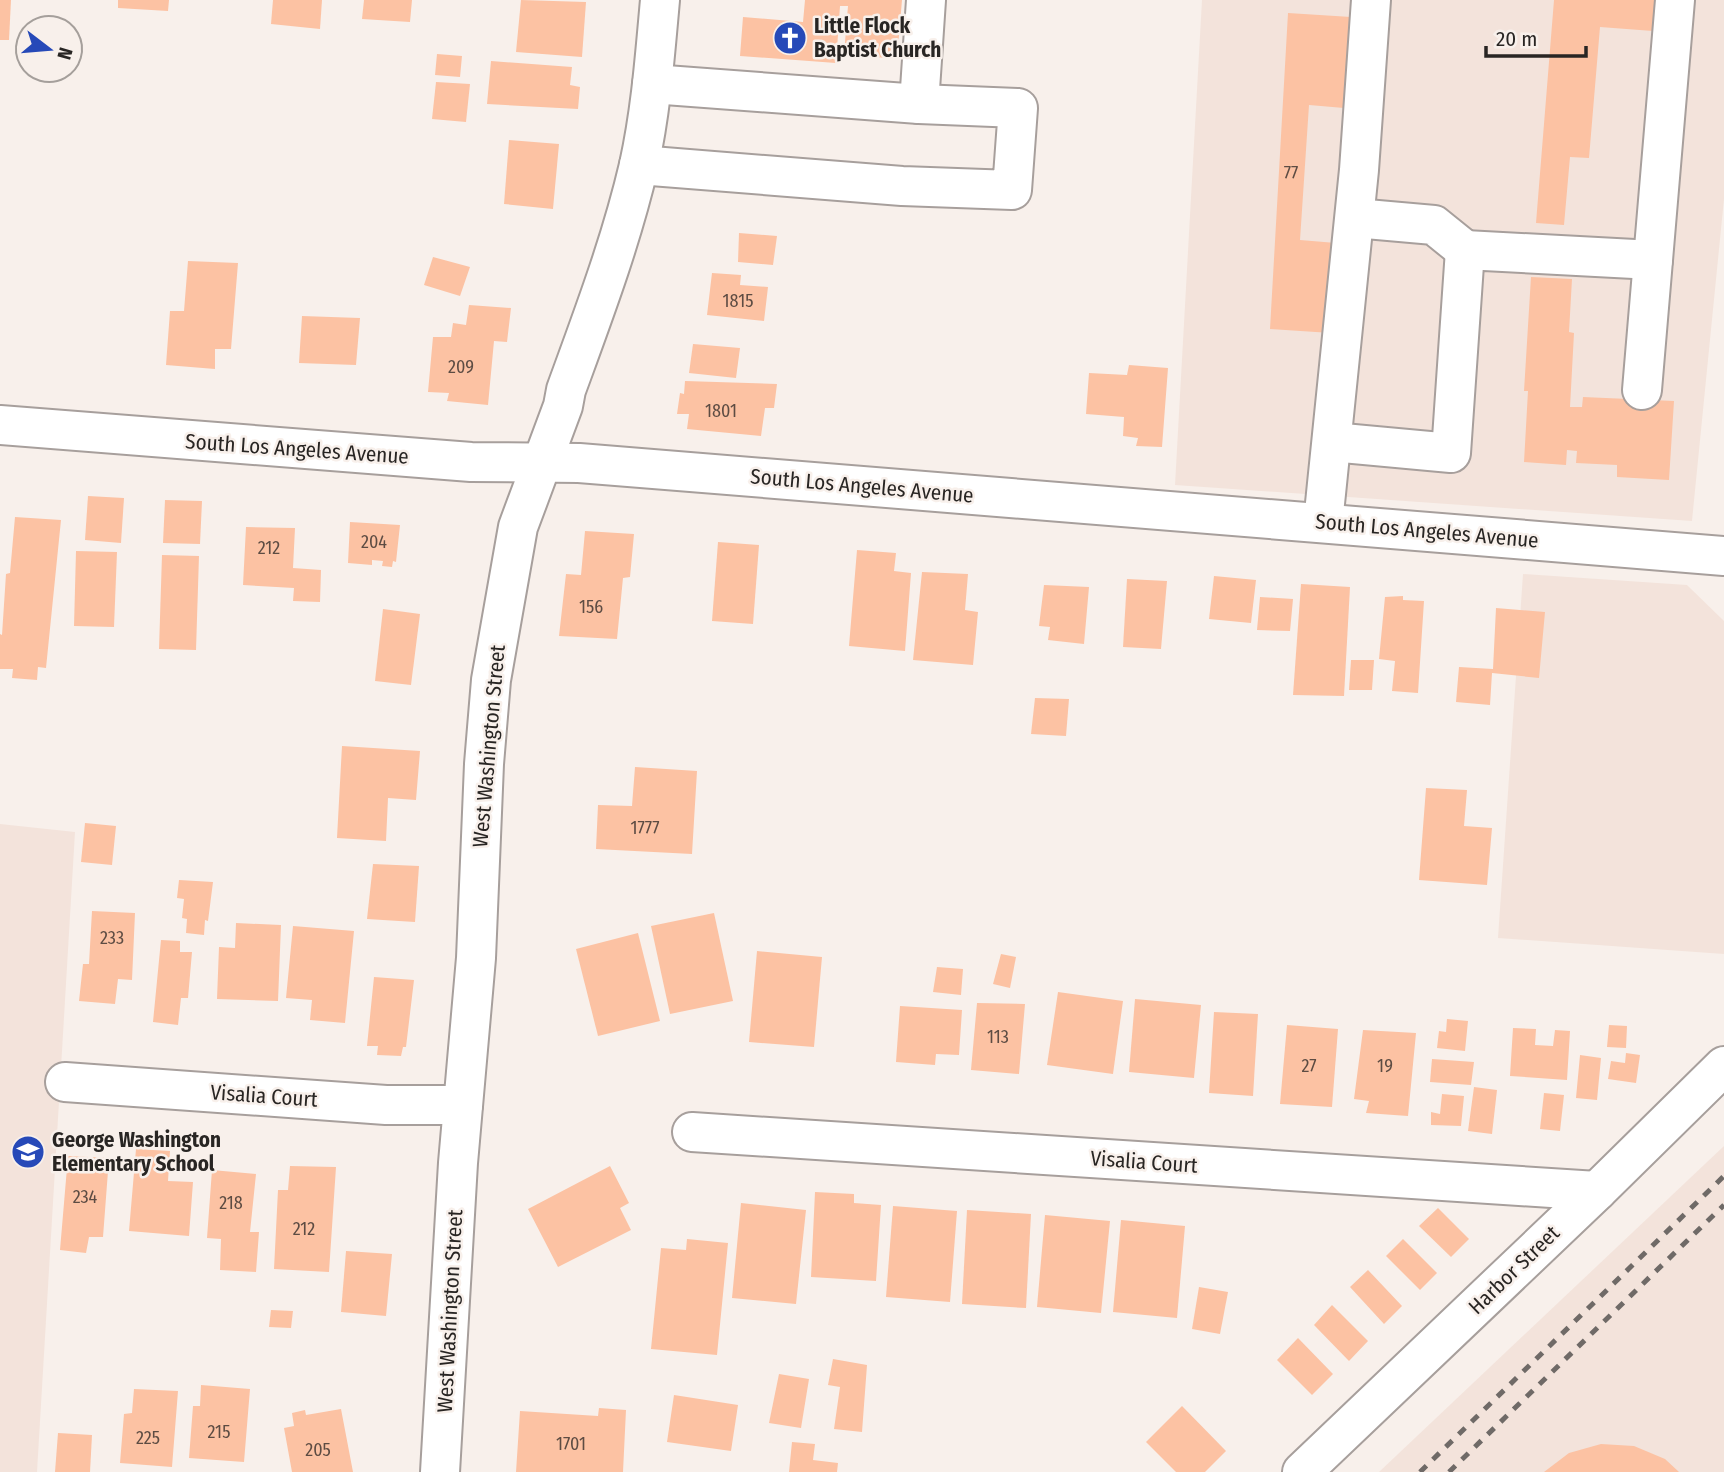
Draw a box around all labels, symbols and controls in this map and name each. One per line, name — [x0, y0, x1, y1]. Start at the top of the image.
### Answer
place label: Little Flock Baptist Church — [814, 13, 941, 63]
north arrow — [14, 14, 84, 84]
scale bar — [1486, 14, 1586, 58]
church icon: Little Flock Baptist Church — [771, 19, 809, 57]
text: 20 m — [1496, 26, 1537, 52]
text: N — [52, 45, 77, 62]
house number: 77 — [1284, 162, 1298, 184]
house number: 1815 — [723, 290, 753, 312]
house number: 209 — [448, 356, 474, 378]
house number: 1801 — [705, 400, 737, 422]
street label: South Los Angeles Avenue — [184, 428, 410, 470]
street label: South Los Angeles Avenue — [749, 463, 975, 509]
street label: South Los Angeles Avenue — [1314, 508, 1540, 554]
house number: 204 — [361, 531, 387, 553]
house number: 212 — [258, 537, 280, 559]
house number: 156 — [579, 596, 603, 618]
street label: West Washington Street — [467, 643, 511, 848]
house number: 1777 — [631, 817, 660, 839]
house number: 233 — [100, 927, 124, 949]
house number: 113 — [987, 1026, 1009, 1048]
house number: 27 — [1301, 1055, 1317, 1077]
house number: 19 — [1377, 1055, 1393, 1077]
street label: Visalia Court — [210, 1079, 319, 1113]
place label: George Washington Elementary School — [52, 1127, 221, 1177]
school or university icon: George Washington Elementary School — [9, 1133, 47, 1171]
street label: Visalia Court — [1090, 1145, 1199, 1179]
house number: 234 — [73, 1186, 98, 1208]
house number: 218 — [219, 1192, 243, 1214]
street label: West Washington Street — [432, 1209, 468, 1413]
house number: 212 — [293, 1218, 315, 1240]
street label: Harbor Street — [1463, 1220, 1565, 1320]
house number: 215 — [208, 1421, 230, 1443]
house number: 225 — [136, 1427, 160, 1449]
house number: 1701 — [556, 1433, 586, 1455]
house number: 205 — [305, 1439, 331, 1461]

